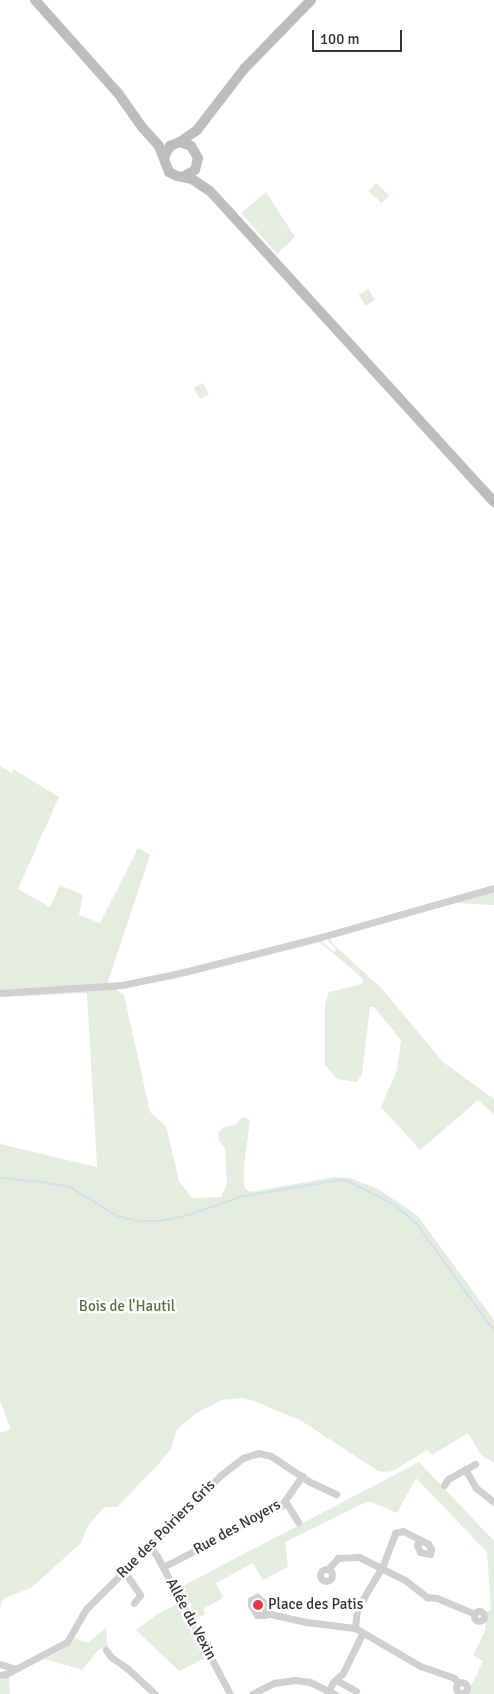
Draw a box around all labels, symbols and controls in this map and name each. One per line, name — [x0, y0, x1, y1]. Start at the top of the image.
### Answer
scale bar — [314, 20, 404, 52]
text: 100 m — [320, 30, 360, 48]
park label: Bois de l'Hautil — [79, 1298, 175, 1316]
street label: Rue des Poiriers Gris — [113, 1476, 219, 1582]
street label: Rue des Noyers — [190, 1496, 284, 1558]
street label: Allée du Vexin — [162, 1575, 220, 1663]
place label: Place des Patis — [268, 1596, 363, 1614]
marker: Place des Patis — [252, 1599, 264, 1611]

